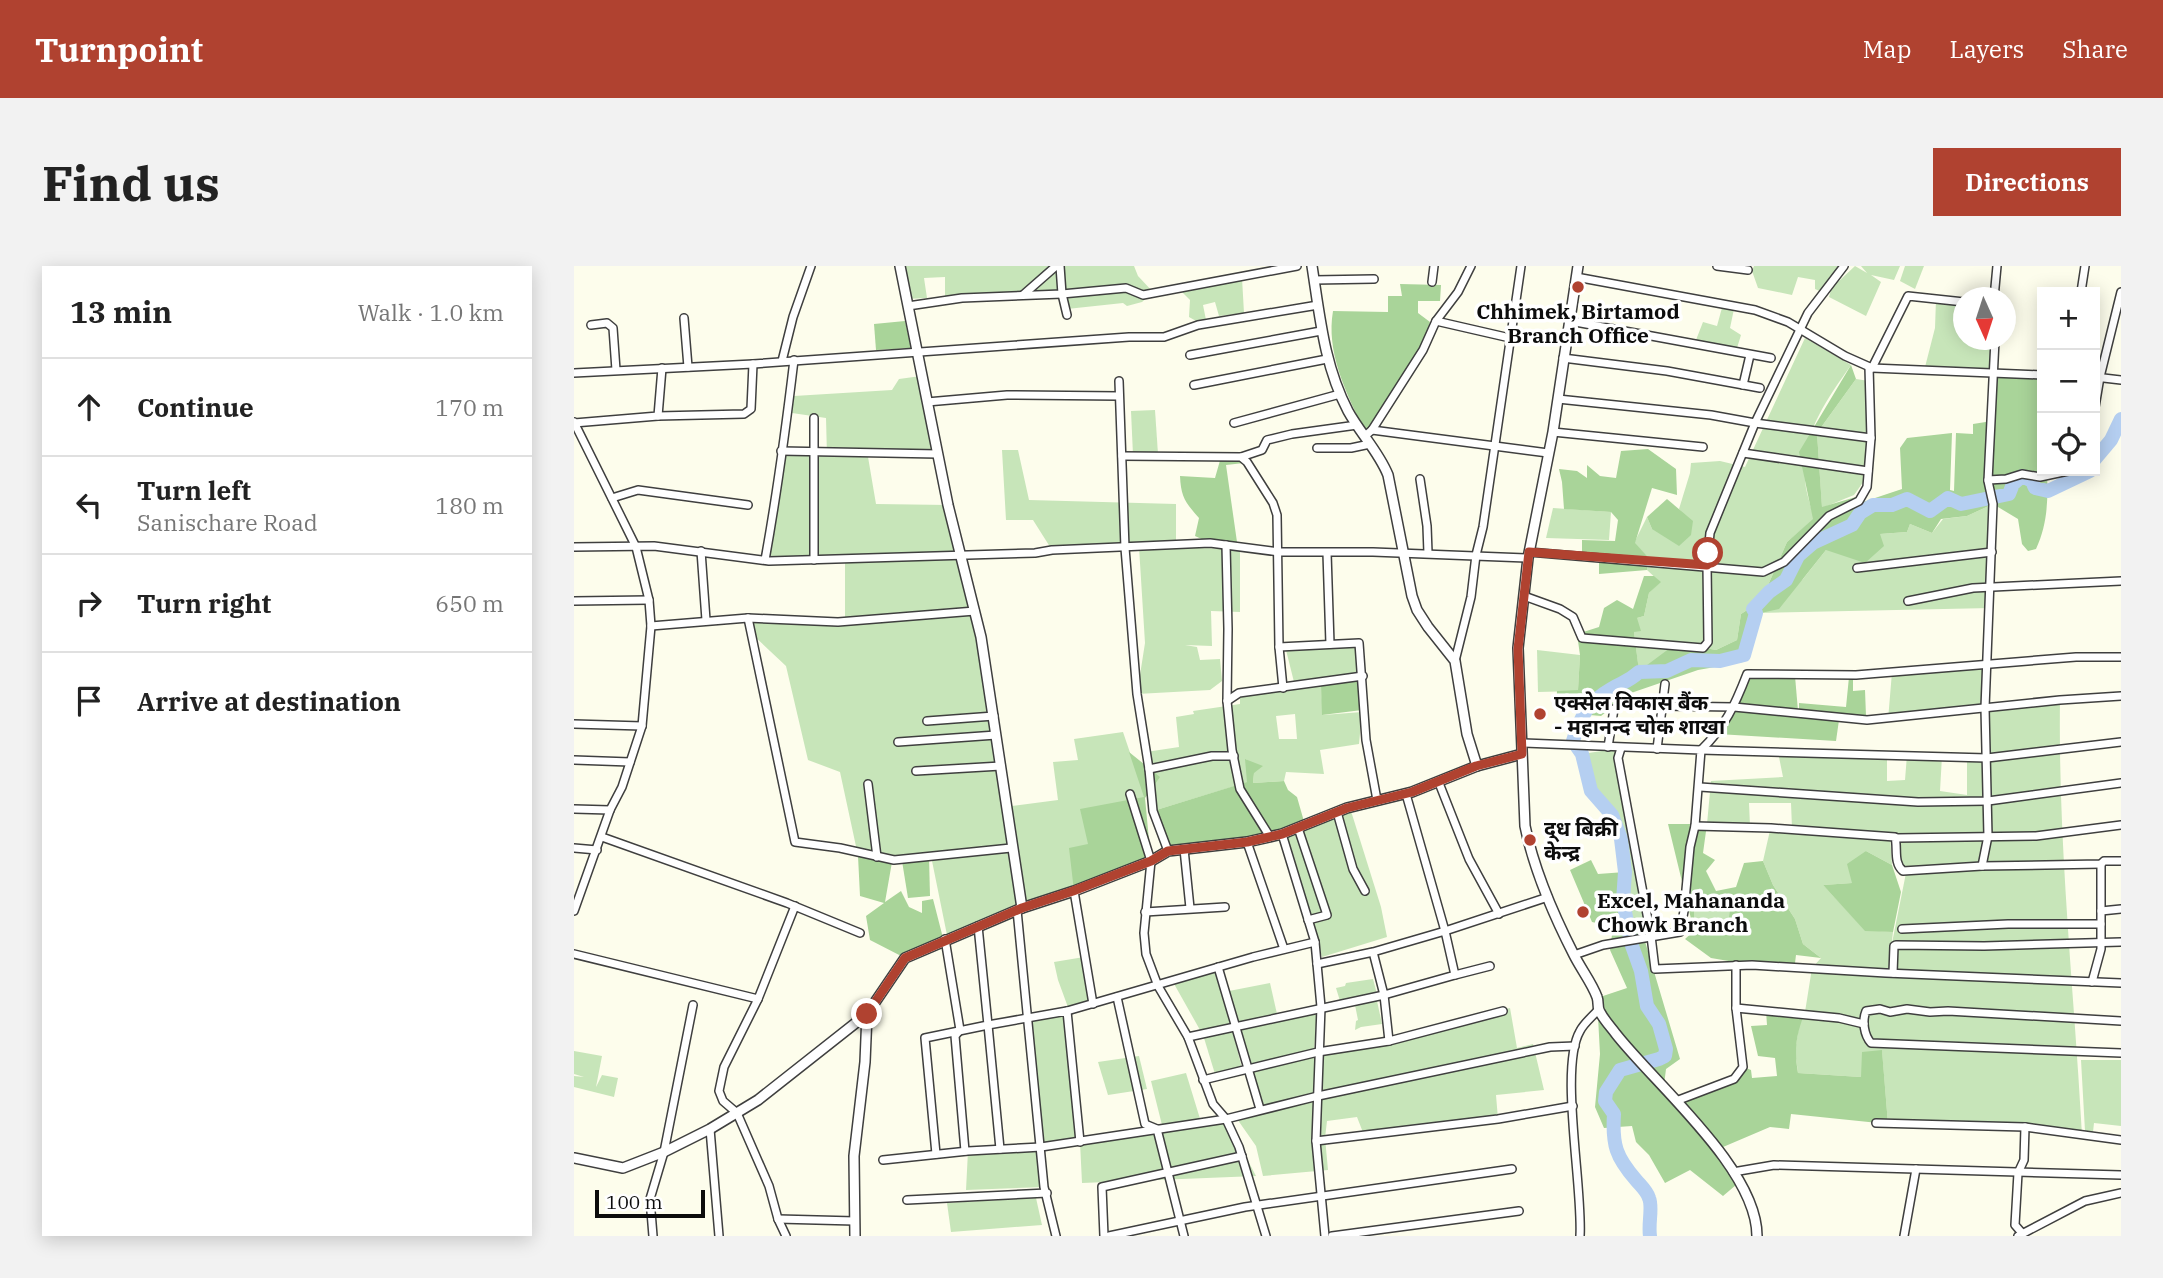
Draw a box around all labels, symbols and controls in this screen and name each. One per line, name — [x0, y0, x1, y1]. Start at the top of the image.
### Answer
text: Turnpoint — [35, 28, 203, 71]
text: Map — [1863, 33, 1911, 65]
text: Layers — [1949, 33, 2024, 65]
text: Share — [2062, 33, 2128, 65]
button: Directions — [1933, 148, 2121, 216]
text: Find us — [42, 151, 220, 214]
marker: Chhimek, Birtamod Branch Office — [1570, 279, 1586, 295]
north arrow — [1953, 287, 2016, 350]
map controls — [2037, 287, 2100, 476]
button: + — [2037, 287, 2100, 350]
text: 13 min — [70, 292, 172, 331]
text: Walk · 1.0 km — [358, 297, 504, 327]
place label: Chhimek, Birtamod Branch Office — [1476, 297, 1680, 349]
button: − — [2037, 350, 2100, 413]
icon: ahead — [70, 388, 108, 426]
text: Continue — [137, 390, 254, 424]
text: 170 m — [435, 392, 504, 422]
button: locate — [2037, 413, 2100, 476]
text: Turn left — [137, 473, 251, 507]
icon: left — [70, 486, 108, 524]
text: 180 m — [435, 490, 504, 520]
text: Sanischare Road — [137, 507, 318, 537]
route start — [1692, 537, 1723, 568]
icon: right — [70, 584, 108, 622]
text: Turn right — [137, 586, 271, 620]
text: 650 m — [435, 588, 504, 618]
icon: arrive — [70, 682, 108, 720]
text: Arrive at destination — [137, 684, 401, 718]
place label: एक्सेल विकास बैंक - महानन्द चोक शाखा — [1554, 688, 1726, 740]
marker: एक्सेल विकास बैंक - महानन्द चोक शाखा — [1532, 706, 1548, 722]
place label: दूध बिक्री केन्द्र — [1544, 814, 1619, 866]
marker: दूध बिक्री केन्द्र — [1522, 832, 1538, 848]
place label: Excel, Mahananda Chowk Branch — [1597, 886, 1785, 938]
marker: Excel, Mahananda Chowk Branch — [1575, 904, 1591, 920]
route end — [851, 998, 882, 1029]
scale bar — [595, 1187, 705, 1219]
text: 100 m — [606, 1190, 663, 1214]

